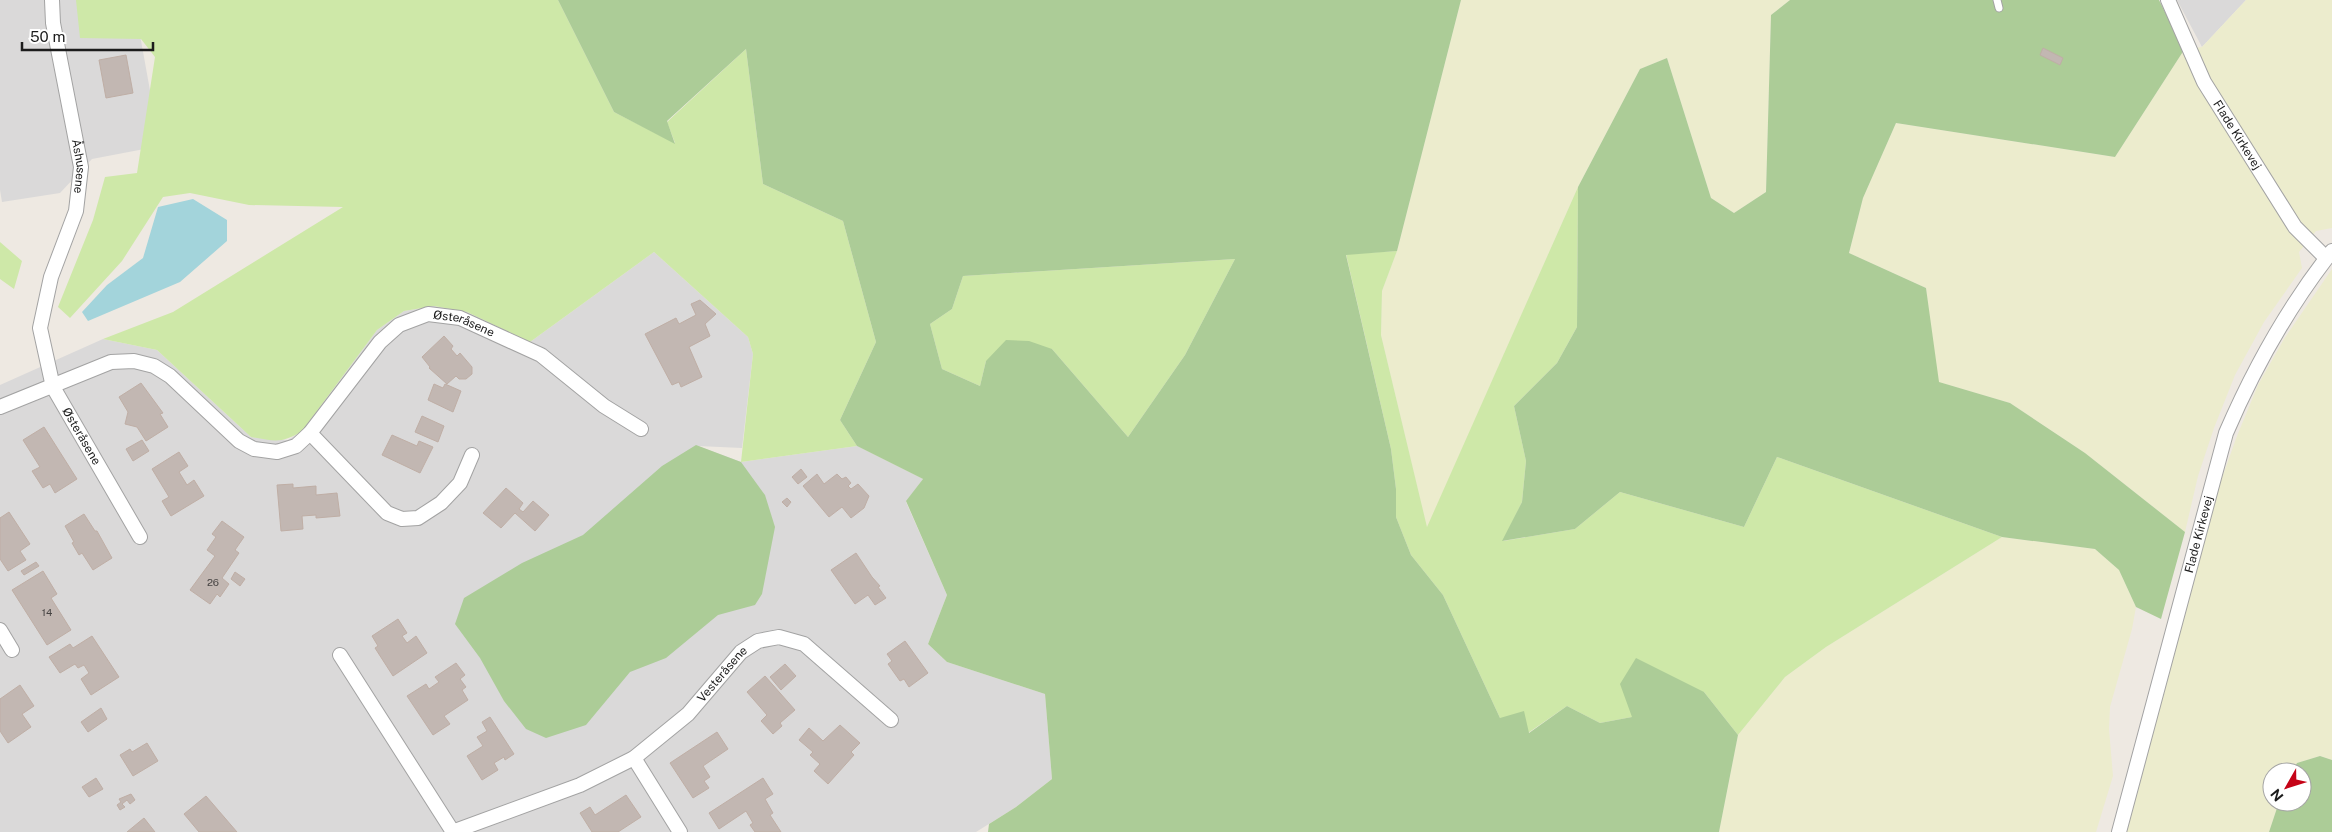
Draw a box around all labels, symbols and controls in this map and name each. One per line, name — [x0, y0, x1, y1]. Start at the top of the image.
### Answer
scale bar — [22, 20, 154, 52]
text: 50 m — [30, 28, 65, 45]
street label: Flade Kirkevej — [2210, 98, 2264, 172]
street label: Åshusene — [69, 138, 88, 195]
street label: Østeråsene — [432, 308, 497, 340]
street label: Østeråsene — [59, 405, 104, 468]
street label: Flade Kirkevej — [2182, 494, 2216, 575]
house number: 26 — [207, 576, 219, 588]
house number: 14 — [42, 606, 52, 618]
street label: Vesteråsene — [694, 643, 750, 705]
north arrow — [2262, 762, 2312, 812]
text: N — [2267, 786, 2287, 804]

